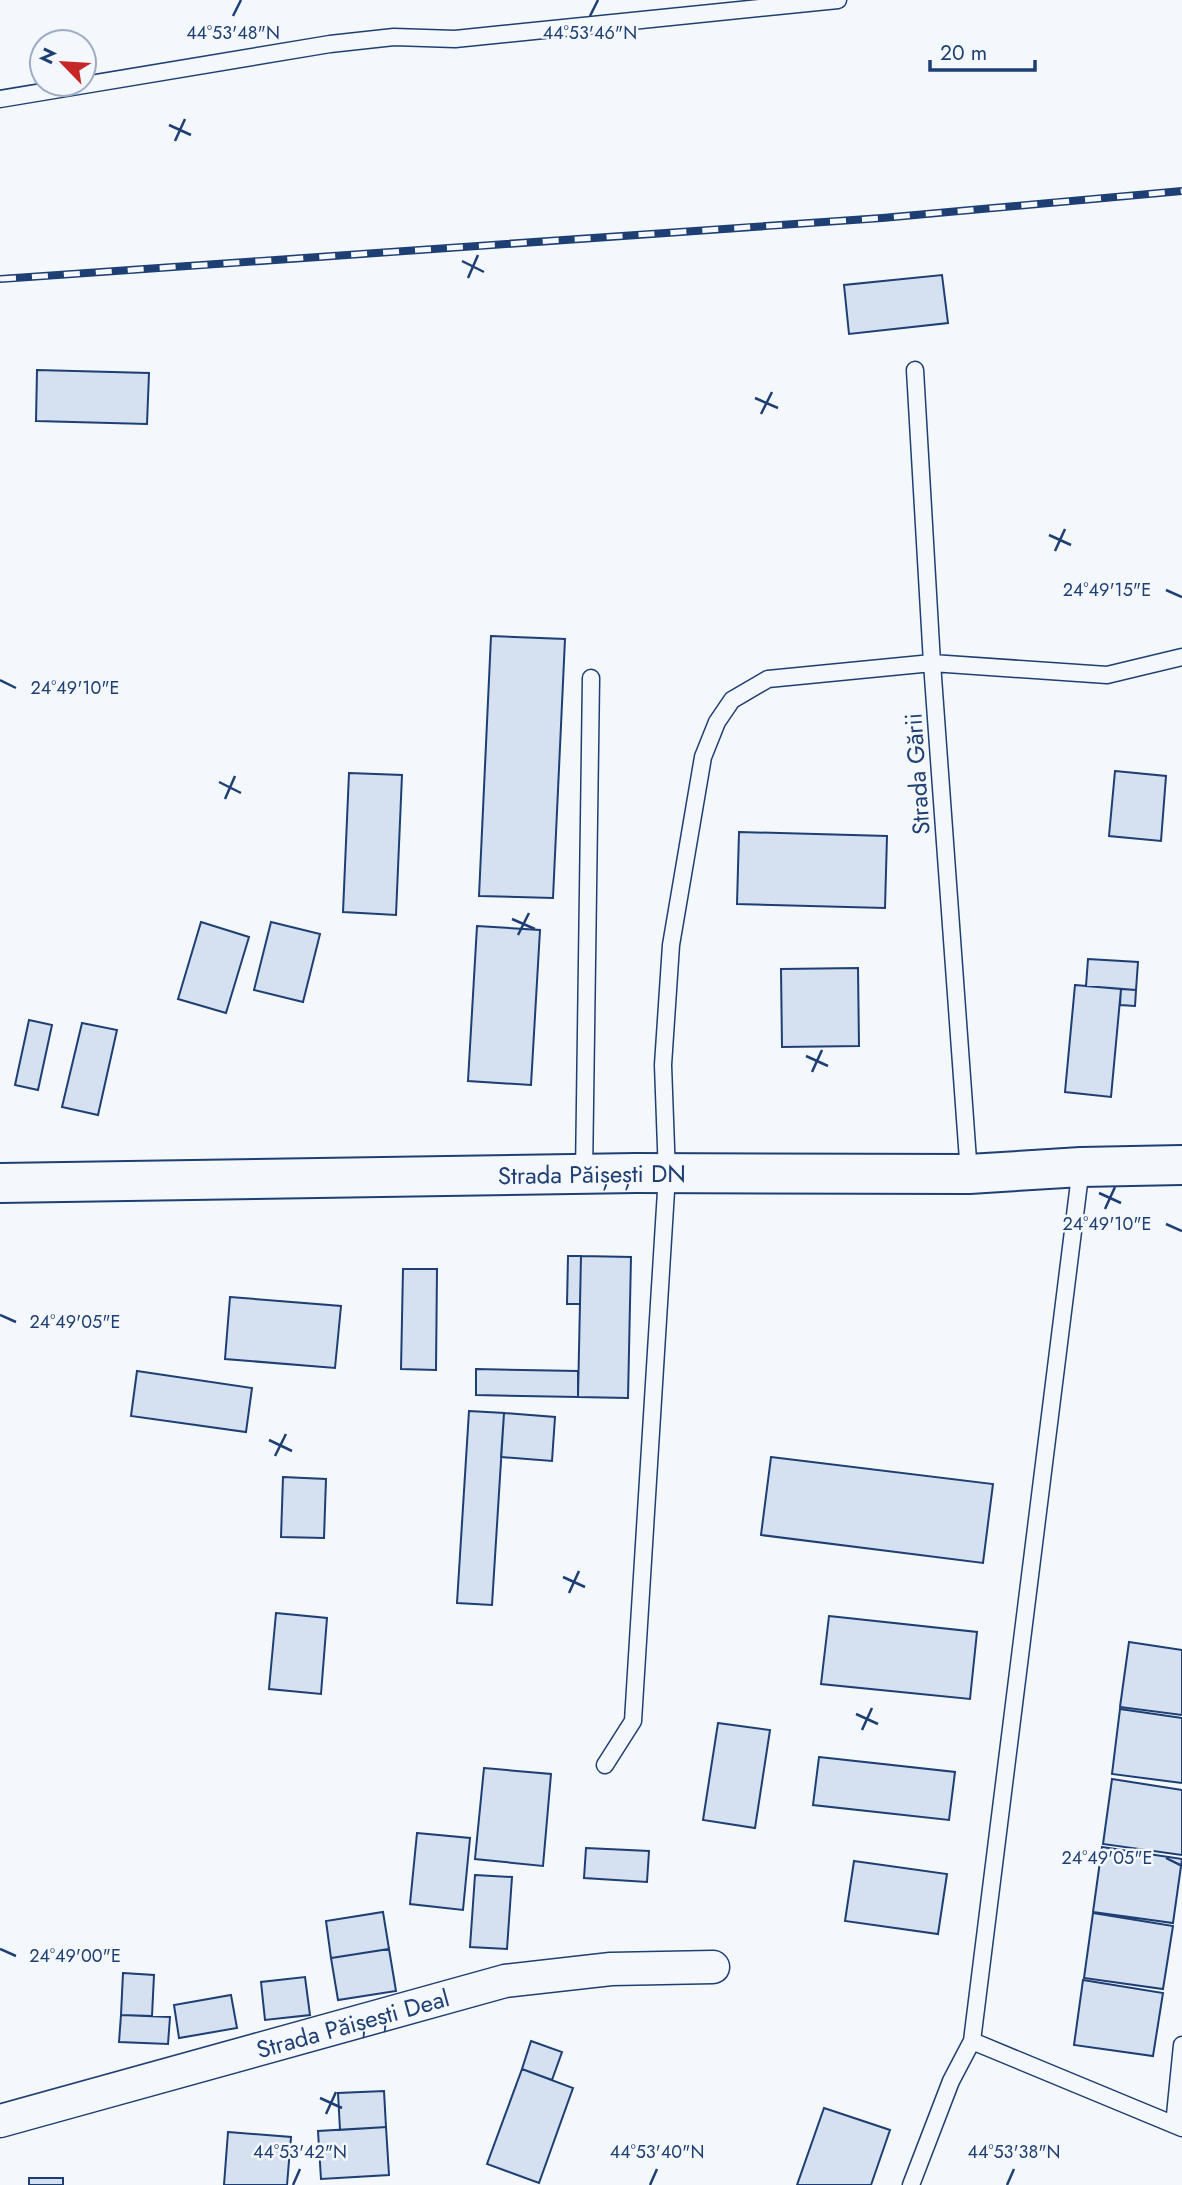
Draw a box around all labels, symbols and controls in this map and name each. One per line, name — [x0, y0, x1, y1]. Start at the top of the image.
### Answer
text: 44°53'48"N — [186, 20, 280, 46]
text: 44°53'46"N — [543, 20, 637, 46]
north arrow — [28, 28, 98, 98]
scale bar — [930, 28, 1035, 72]
text: 20 m — [940, 38, 987, 68]
text: N — [33, 43, 63, 69]
text: 24°49'15"E — [1063, 577, 1151, 603]
text: 24°49'10"E — [31, 675, 119, 701]
street label: Strada Gării — [895, 712, 939, 836]
street label: Strada Păișești DN — [498, 1155, 686, 1193]
text: 24°49'10"E — [1063, 1211, 1151, 1237]
text: 24°49'05"E — [30, 1309, 120, 1335]
text: 24°49'05"E — [1062, 1845, 1152, 1871]
text: 24°49'00"E — [29, 1943, 121, 1969]
street label: Strada Păișești Deal — [252, 1980, 453, 2067]
text: 44°53'42"N — [253, 2139, 347, 2165]
text: 44°53'40"N — [610, 2139, 704, 2165]
text: 44°53'38"N — [967, 2139, 1061, 2165]

